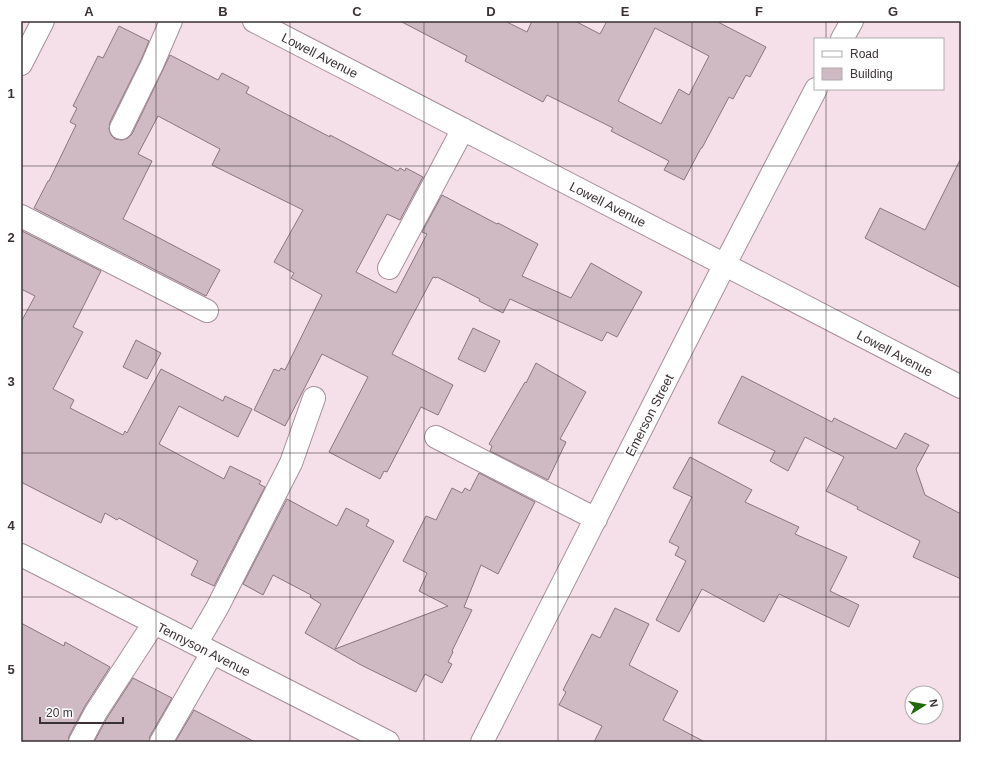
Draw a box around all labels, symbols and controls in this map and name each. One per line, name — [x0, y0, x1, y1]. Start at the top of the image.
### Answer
text: A — [84, 4, 94, 19]
text: B — [218, 4, 228, 19]
text: C — [352, 4, 362, 19]
text: D — [486, 4, 496, 19]
text: E — [621, 4, 630, 19]
text: F — [755, 4, 763, 19]
text: G — [888, 4, 898, 19]
street label: Lowell Avenue — [279, 30, 360, 81]
legend — [814, 38, 944, 90]
text: Road — [850, 47, 879, 61]
text: Building — [850, 67, 893, 81]
text: 1 — [7, 86, 15, 101]
street label: Lowell Avenue — [567, 179, 648, 230]
text: 2 — [7, 230, 15, 245]
street label: Lowell Avenue — [854, 327, 935, 380]
street label: Emerson Street — [622, 371, 677, 459]
text: 3 — [7, 374, 15, 389]
text: 4 — [7, 518, 15, 533]
street label: Tennyson Avenue — [155, 620, 253, 679]
text: 5 — [7, 662, 15, 677]
north arrow — [904, 685, 944, 725]
text: N — [927, 698, 940, 708]
scale bar — [40, 699, 123, 725]
text: 20 m — [46, 706, 73, 720]

